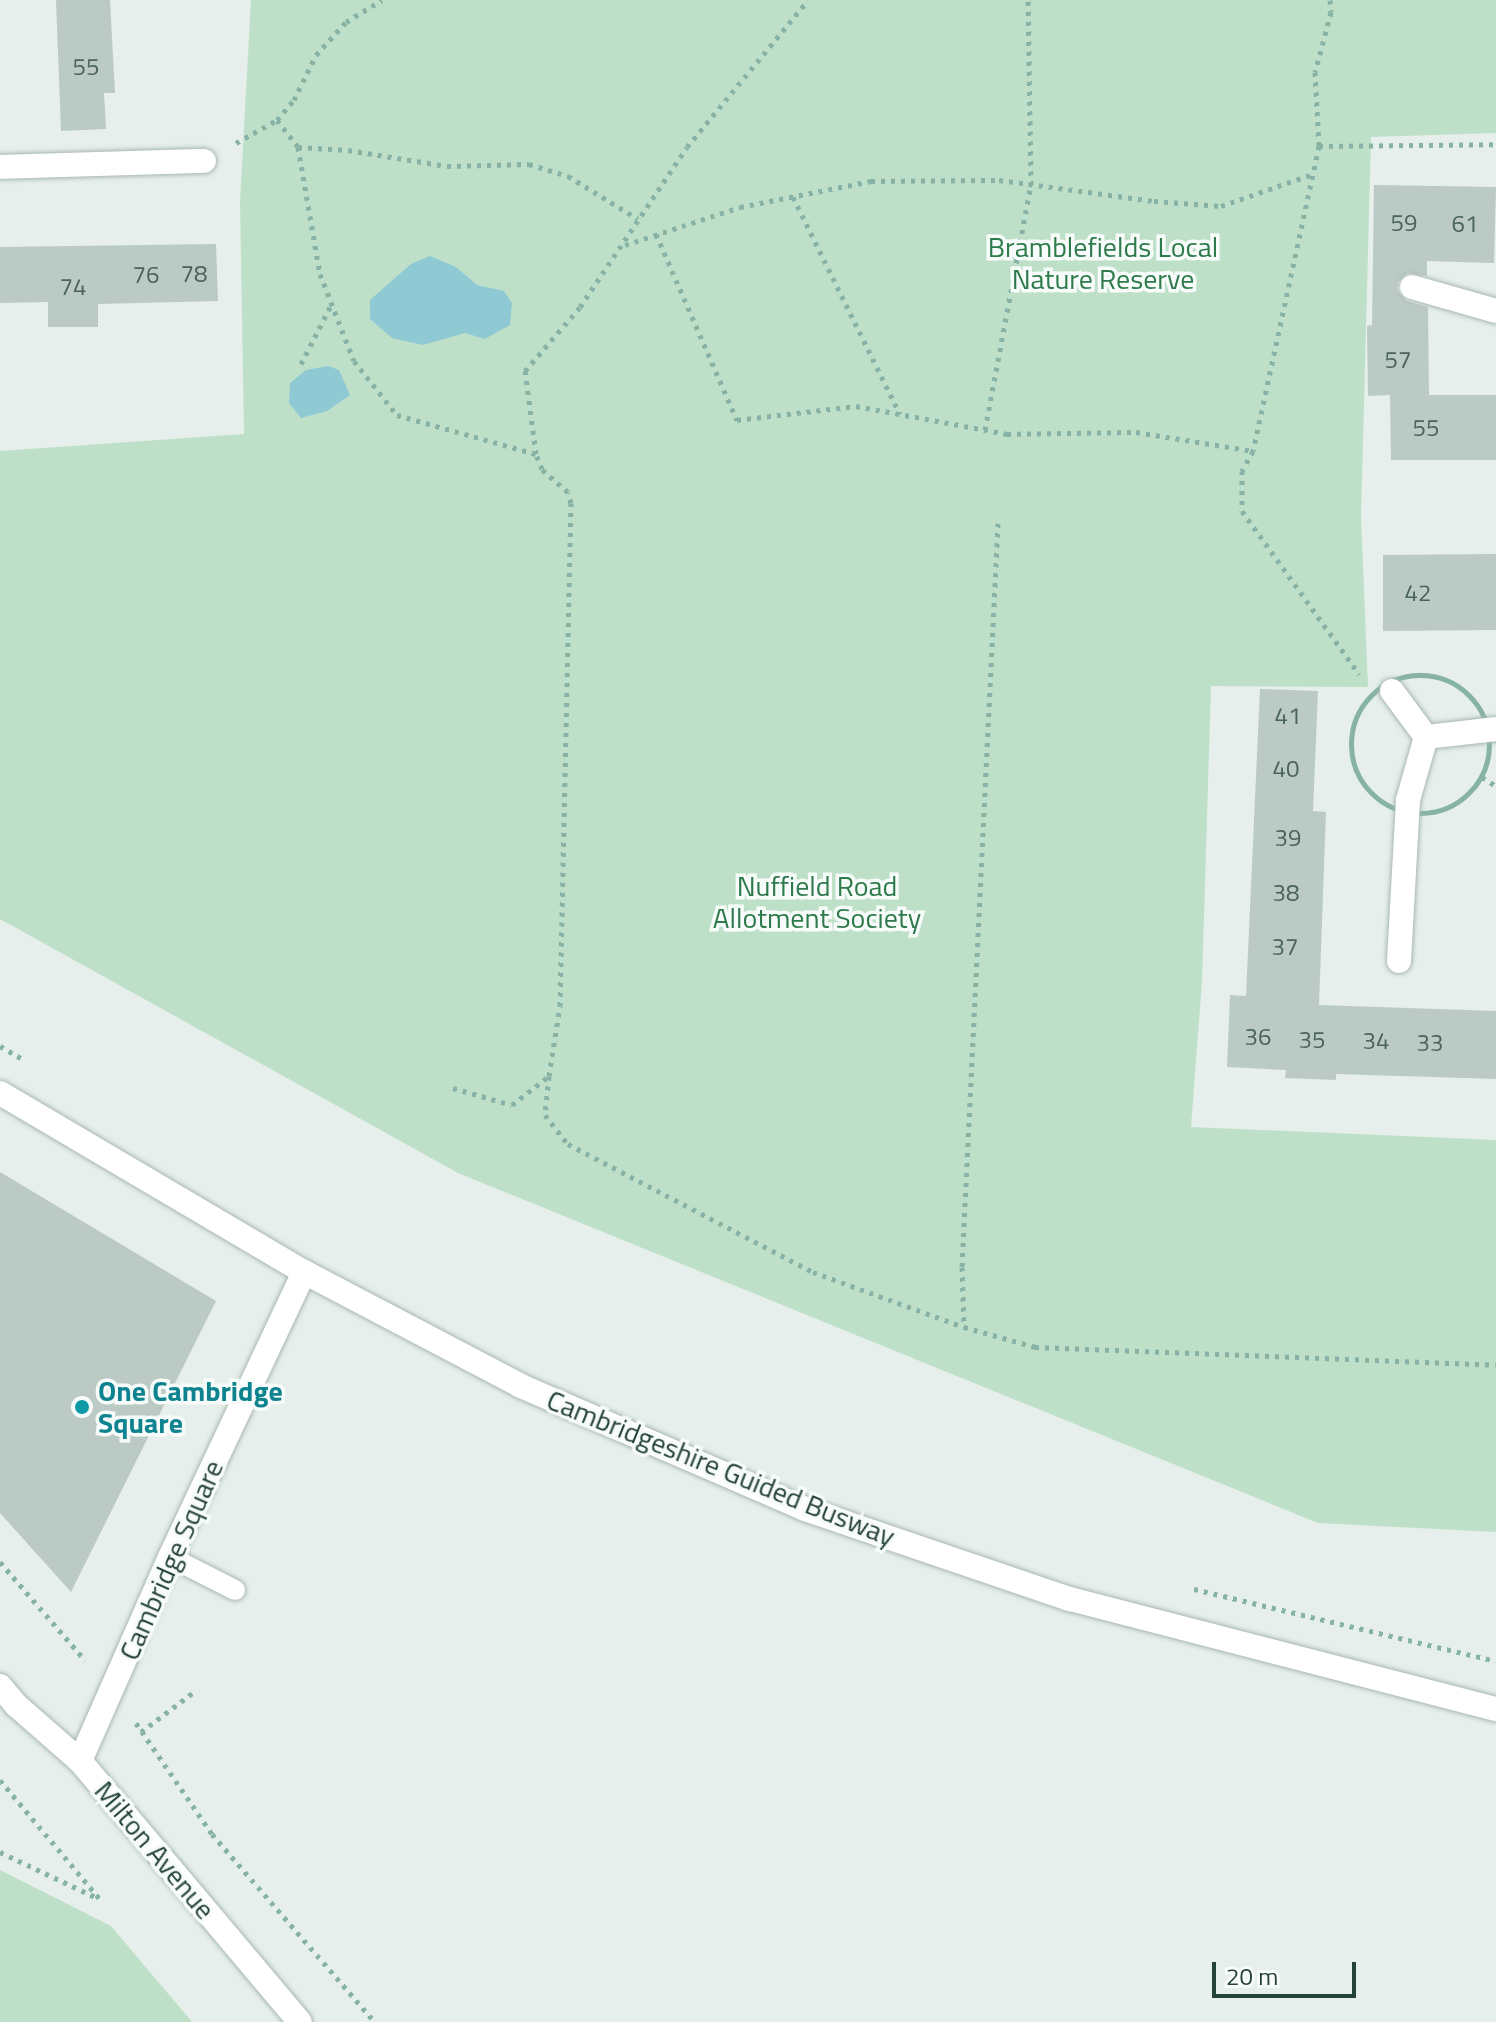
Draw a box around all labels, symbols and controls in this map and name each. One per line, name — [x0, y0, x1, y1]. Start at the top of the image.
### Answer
house number: 55 — [73, 53, 99, 81]
house number: 59 — [1391, 209, 1417, 237]
house number: 61 — [1452, 210, 1478, 238]
park label: Bramblefields Local Nature Reserve — [988, 230, 1218, 296]
house number: 78 — [181, 260, 207, 288]
house number: 76 — [133, 261, 159, 289]
house number: 74 — [60, 273, 86, 301]
house number: 57 — [1385, 346, 1411, 374]
house number: 55 — [1413, 414, 1439, 442]
house number: 42 — [1405, 579, 1431, 607]
house number: 41 — [1275, 702, 1301, 730]
house number: 40 — [1273, 755, 1299, 783]
house number: 39 — [1275, 824, 1301, 852]
park label: Nuffield Road Allotment Society — [713, 869, 921, 935]
house number: 38 — [1273, 879, 1299, 907]
house number: 37 — [1272, 933, 1298, 961]
house number: 36 — [1245, 1023, 1271, 1051]
house number: 35 — [1299, 1026, 1325, 1054]
house number: 34 — [1363, 1027, 1389, 1055]
house number: 33 — [1417, 1029, 1443, 1057]
place label: One Cambridge Square — [98, 1374, 283, 1440]
street label: Cambridgeshire Guided Busway — [542, 1383, 900, 1553]
marker: One Cambridge Square — [73, 1398, 91, 1416]
street label: Cambridge Square — [112, 1455, 230, 1665]
street label: Milton Avenue — [88, 1774, 222, 1926]
scale bar — [1216, 1946, 1360, 1996]
text: 20 m — [1226, 1958, 1278, 1994]

